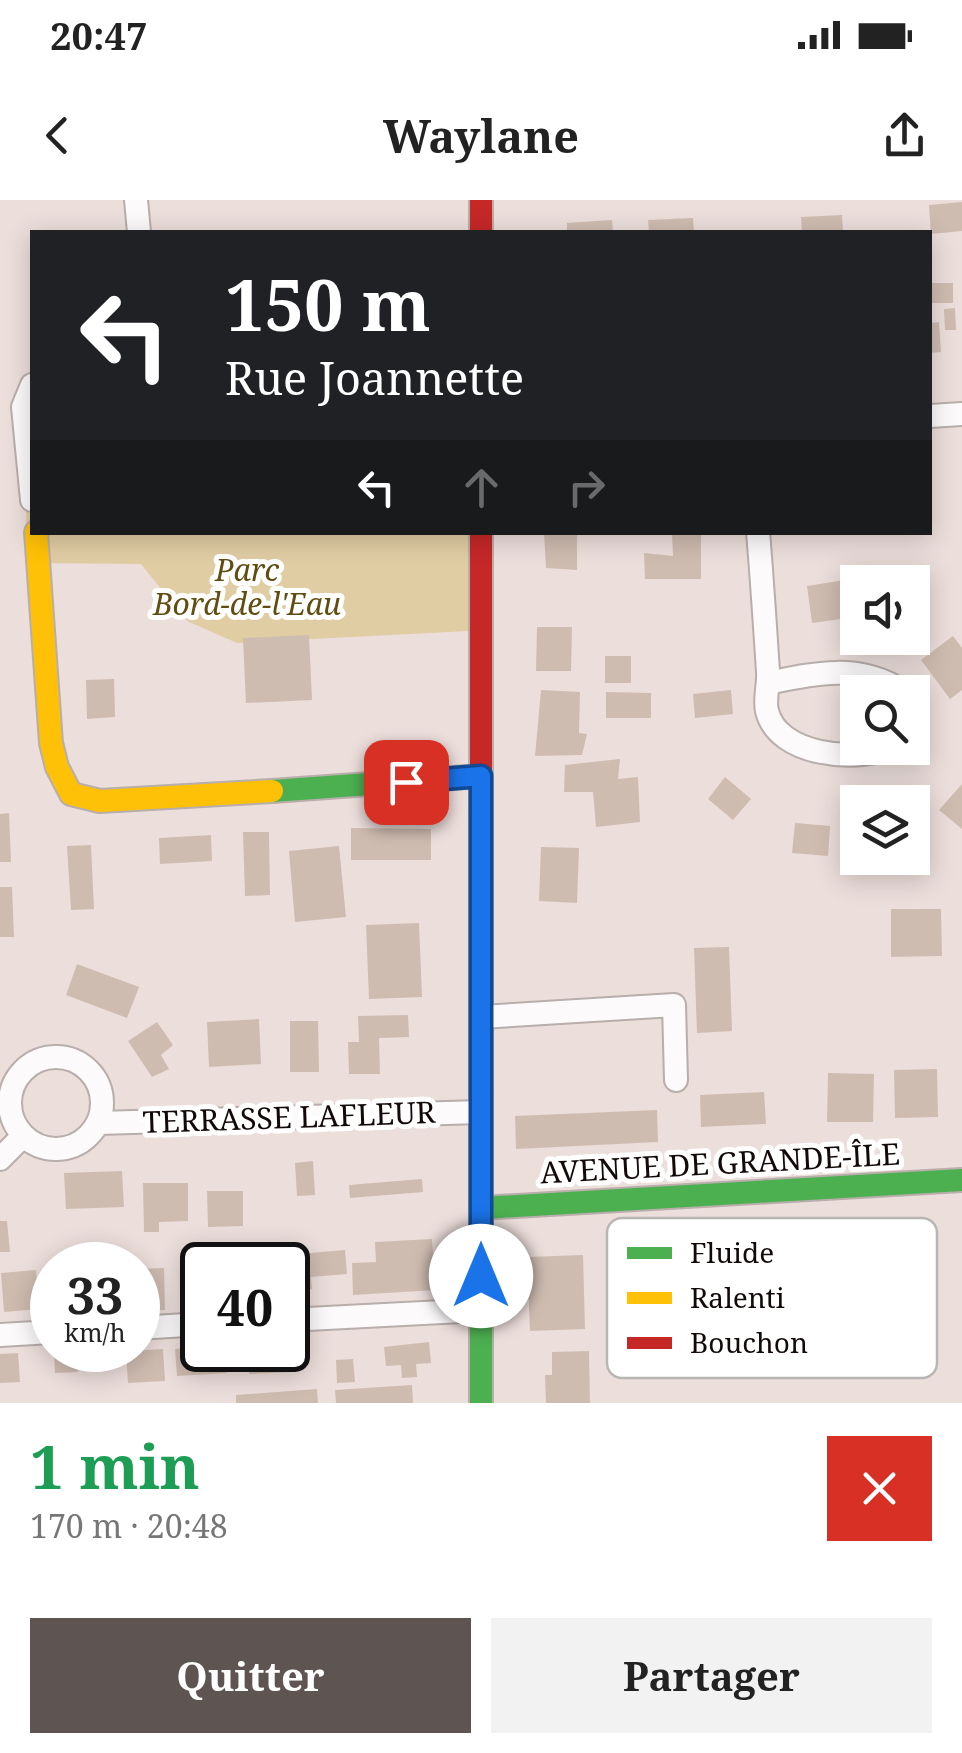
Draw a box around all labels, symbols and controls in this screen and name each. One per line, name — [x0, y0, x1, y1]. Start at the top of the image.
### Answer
text: 20:47 — [50, 9, 147, 61]
text: Waylane — [383, 105, 579, 166]
icon: back — [30, 108, 85, 163]
icon: share — [877, 108, 932, 163]
text: 150 m — [225, 256, 431, 352]
icon: left — [60, 270, 190, 400]
text: Rue Joannette — [225, 347, 524, 408]
icon: left — [349, 460, 404, 515]
icon: ahead — [454, 460, 509, 515]
icon: right — [559, 460, 614, 515]
park label: Parc Bord-de-l'Eau — [152, 549, 341, 624]
map controls — [840, 565, 930, 875]
button: sound — [840, 565, 930, 655]
button: search — [840, 675, 930, 765]
pin — [364, 740, 449, 825]
icon: arrive — [379, 755, 434, 810]
button: layers — [840, 785, 930, 875]
street label: TERRASSE LAFLEUR — [142, 1091, 436, 1142]
street label: AVENUE DE GRANDE-ÎLE — [539, 1133, 901, 1192]
legend — [607, 1218, 937, 1378]
position arrow — [429, 1224, 533, 1328]
text: Fluide — [690, 1233, 774, 1271]
speed limit sign: 40 — [180, 1242, 310, 1372]
text: 33 — [67, 1261, 123, 1329]
text: Ralenti — [690, 1278, 785, 1316]
text: km/h — [64, 1315, 126, 1349]
text: Bouchon — [690, 1323, 808, 1361]
text: 1 min — [30, 1425, 200, 1507]
button: close — [827, 1436, 932, 1541]
text: 170 m · 20:48 — [30, 1504, 228, 1547]
button: Quitter — [30, 1618, 471, 1733]
button: Partager — [491, 1618, 932, 1733]

